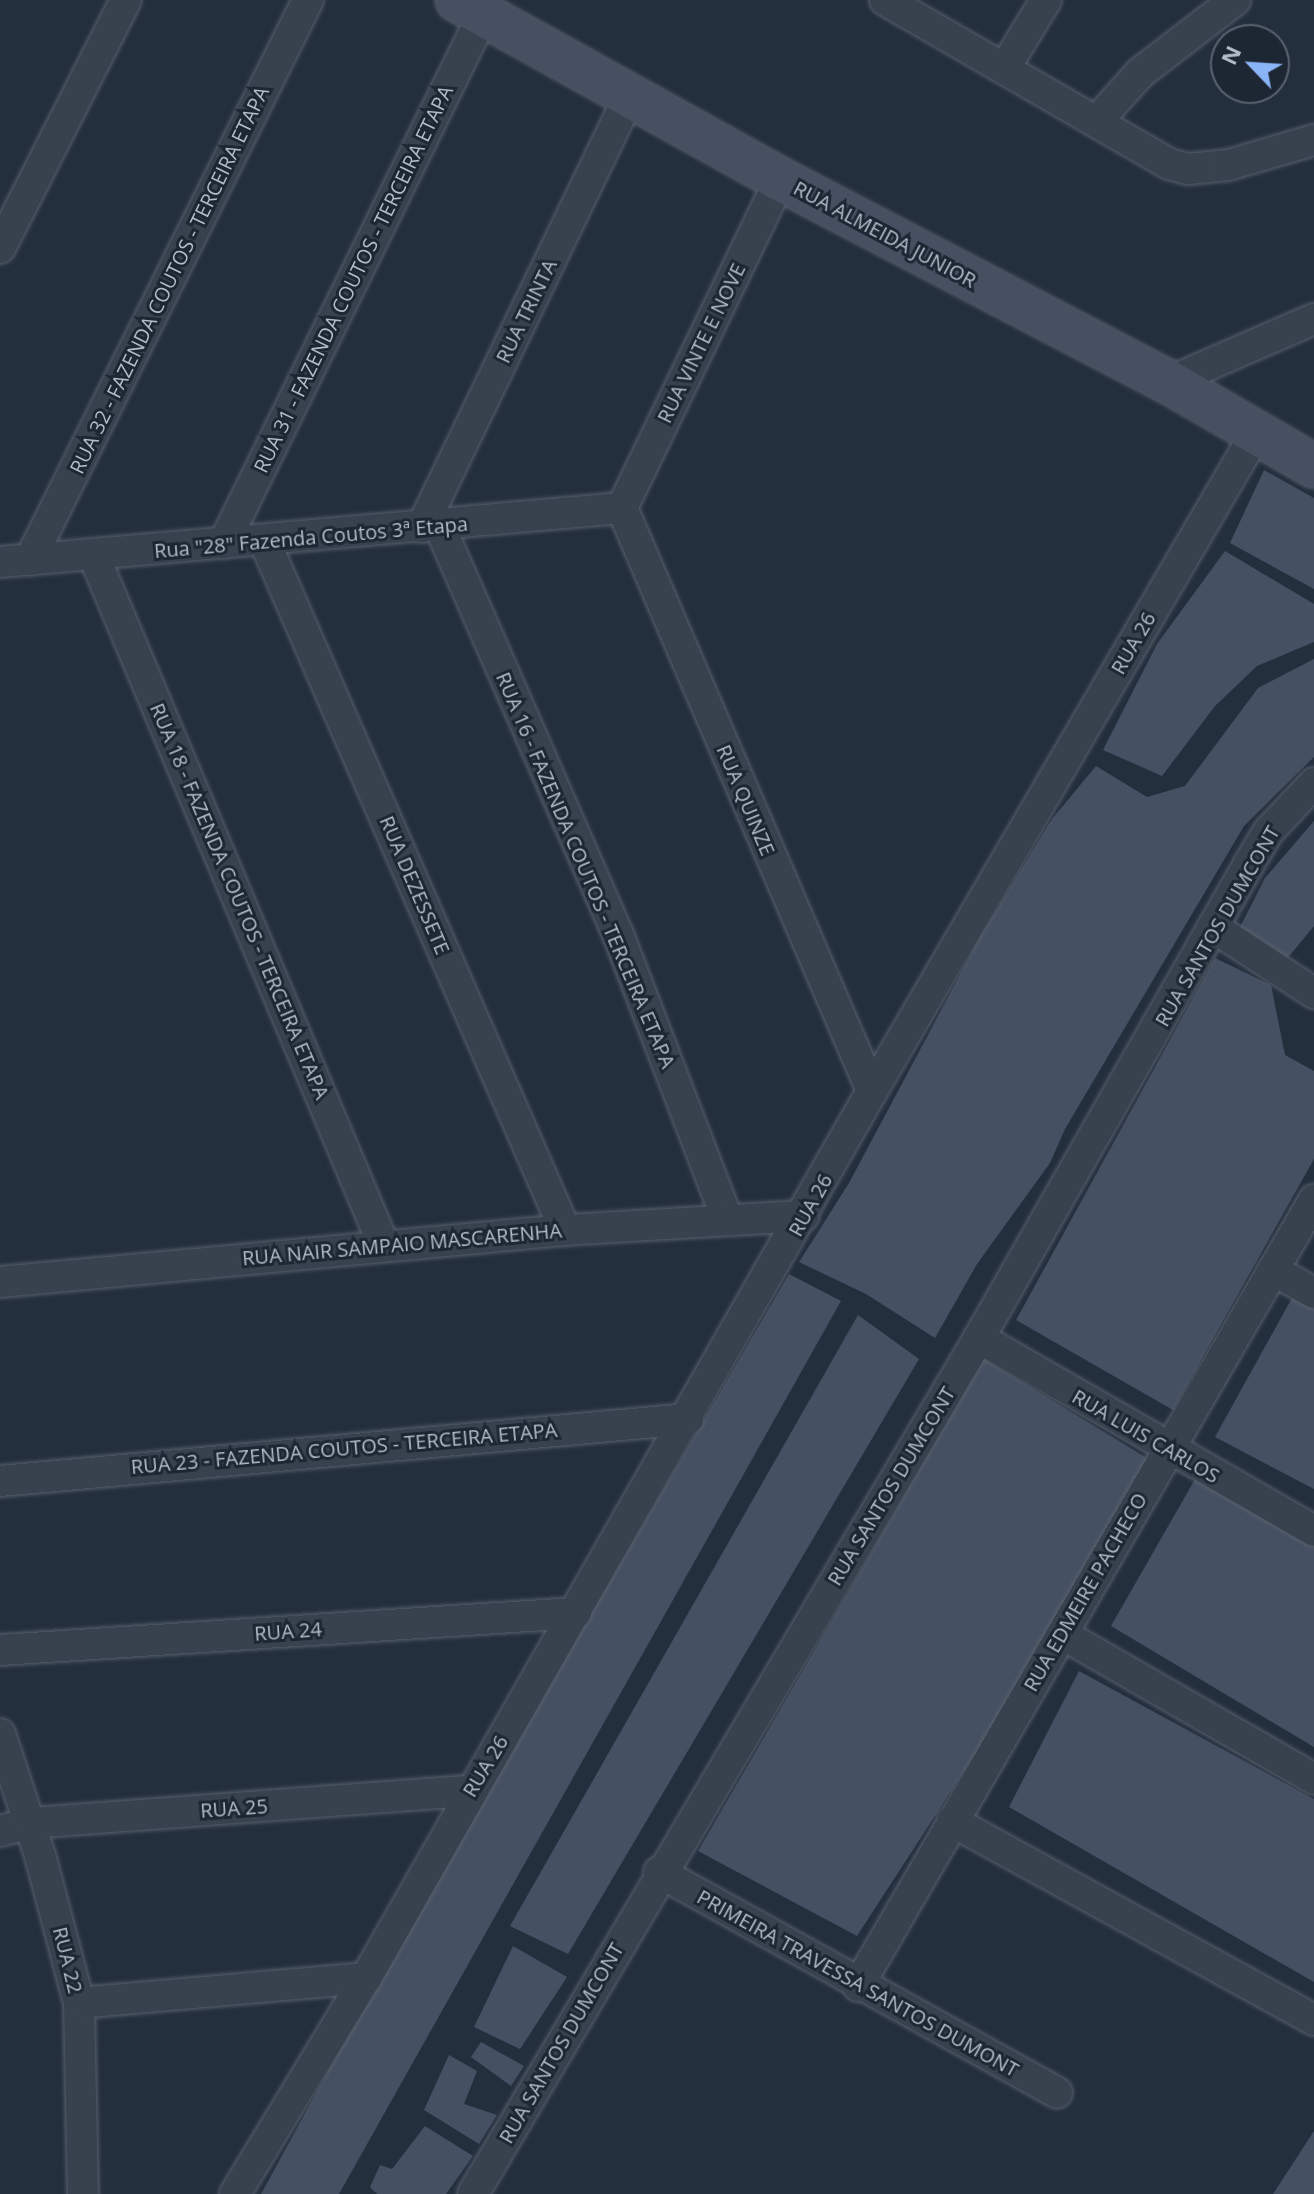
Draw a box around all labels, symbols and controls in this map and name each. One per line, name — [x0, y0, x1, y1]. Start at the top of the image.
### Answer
north arrow — [1210, 24, 1290, 104]
text: N — [1213, 40, 1247, 69]
street label: RUA 31 - FAZENDA COUTOS - TERCEIRA ETAPA — [248, 81, 458, 477]
street label: RUA 32 - FAZENDA COUTOS - TERCEIRA ETAPA — [64, 82, 274, 478]
street label: RUA ALMEIDA JUNIOR — [790, 176, 980, 292]
street label: RUA TRINTA — [491, 255, 561, 367]
street label: RUA VINTE E NOVE — [652, 259, 750, 427]
street label: Rua "28" Fazenda Coutos 3ª Etapa — [153, 511, 469, 563]
street label: RUA 26 — [1106, 608, 1160, 678]
street label: RUA 16 - FAZENDA COUTOS - TERCEIRA ETAPA — [491, 668, 681, 1072]
street label: RUA 18 - FAZENDA COUTOS - TERCEIRA ETAPA — [145, 699, 335, 1103]
street label: RUA QUINZE — [712, 741, 780, 859]
street label: RUA DEZESSETE — [375, 812, 455, 958]
street label: RUA SANTOS DUMCONT — [1150, 821, 1284, 1031]
street label: RUA 26 — [783, 1170, 837, 1240]
street label: RUA NAIR SAMPAIO MASCARENHA — [241, 1218, 563, 1270]
street label: RUA SANTOS DUMCONT — [822, 1382, 960, 1590]
street label: RUA LUIS CARLOS — [1068, 1384, 1224, 1488]
street label: RUA 23 - FAZENDA COUTOS - TERCEIRA ETAPA — [130, 1417, 558, 1479]
street label: RUA EDMEIRE PACHECO — [1018, 1489, 1152, 1695]
street label: RUA 24 — [253, 1617, 323, 1645]
street label: RUA 26 — [457, 1731, 513, 1801]
street label: RUA 25 — [199, 1794, 269, 1822]
street label: PRIMEIRA TRAVESSA SANTOS DUMONT — [693, 1884, 1023, 2082]
street label: RUA 22 — [48, 1924, 88, 1996]
street label: RUA SANTOS DUMCONT — [494, 1938, 628, 2148]

